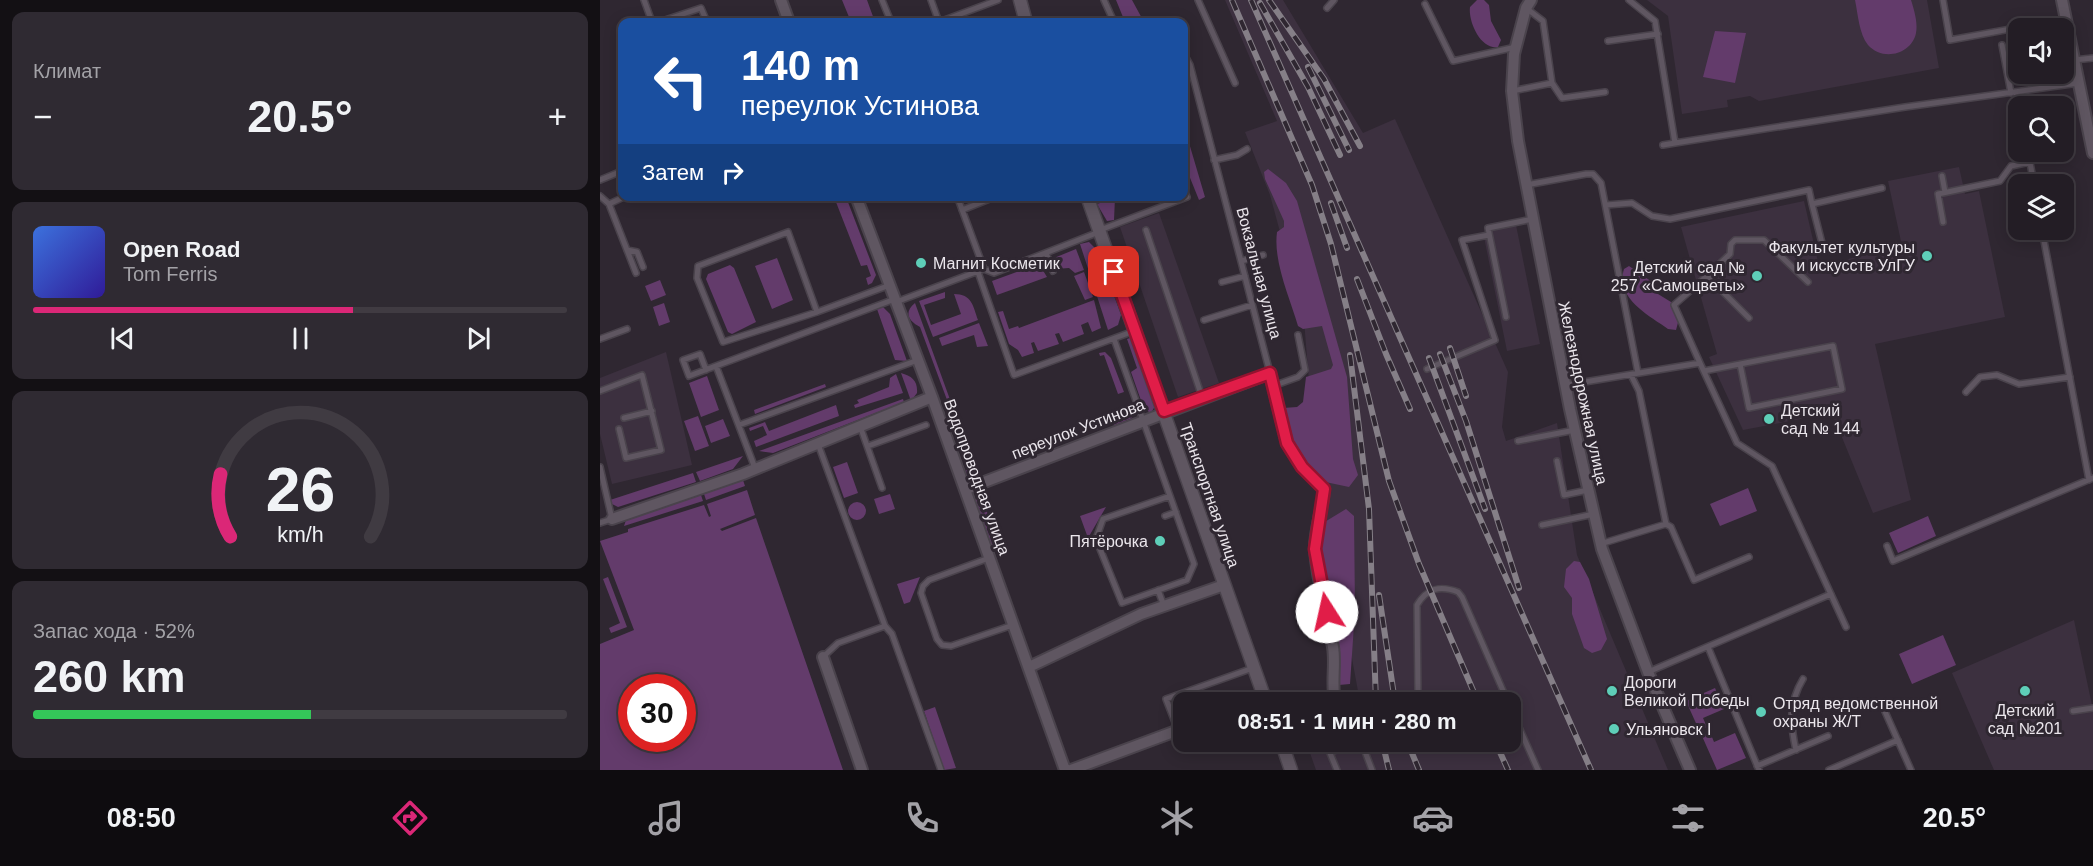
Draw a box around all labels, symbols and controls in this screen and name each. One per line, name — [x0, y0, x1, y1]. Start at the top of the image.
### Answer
map controls — [2008, 18, 2074, 240]
button: sound — [2008, 18, 2074, 84]
icon: left — [642, 42, 720, 120]
text: 140 m — [741, 42, 860, 89]
text: Климат — [33, 60, 101, 82]
text: 20.5° — [247, 91, 353, 142]
text: переулок Устинова — [741, 91, 979, 121]
button: search — [2008, 96, 2074, 162]
text: − — [33, 98, 52, 135]
text: + — [548, 98, 567, 135]
icon: right — [716, 156, 749, 189]
text: Затем — [642, 160, 704, 185]
button: layers — [2008, 174, 2074, 240]
street label: Вокзальная улица — [1233, 205, 1285, 341]
text: Open Road — [123, 237, 240, 262]
place label: Факультет культуры и искусств УлГУ — [1768, 239, 1916, 274]
pin — [1088, 246, 1139, 297]
marker: Факультет культуры и искусств УлГУ — [1920, 249, 1934, 263]
place label: Магнит Косметик — [933, 255, 1061, 272]
icon: arrive — [1097, 255, 1130, 288]
marker: Магнит Косметик — [914, 256, 928, 270]
place label: Детский сад № 257 «Самоцветы» — [1611, 259, 1745, 294]
text: Tom Ferris — [123, 263, 217, 285]
marker: Детский сад № 257 «Самоцветы» — [1750, 269, 1764, 283]
street label: Железнодорожная улица — [1555, 300, 1611, 486]
icon: previous — [106, 322, 139, 355]
icon: pause — [284, 322, 317, 355]
icon: next — [462, 322, 495, 355]
street label: переулок Устинова — [1009, 396, 1147, 462]
street label: Водопроводная улица — [941, 397, 1013, 557]
place label: Детский сад № 144 — [1781, 402, 1860, 437]
marker: Детский сад № 144 — [1762, 412, 1776, 426]
street label: Транспортная улица — [1177, 420, 1243, 570]
text: 26 — [265, 455, 335, 524]
text: km/h — [277, 523, 323, 547]
place label: Пятёрочка — [1070, 533, 1148, 550]
marker: Пятёрочка — [1153, 534, 1167, 548]
position arrow — [1295, 580, 1359, 644]
text: Запас хода · 52% — [33, 620, 195, 642]
text: 260 km — [33, 651, 186, 702]
speed limit sign: 30 — [618, 674, 696, 752]
place label: Дороги Великой Победы — [1624, 674, 1750, 709]
marker: Дороги Великой Победы — [1605, 684, 1619, 698]
marker: Детский сад №201 — [2018, 684, 2032, 698]
place label: Отряд ведомственной охраны Ж/Т — [1773, 695, 1938, 730]
place label: Детский сад №201 — [1988, 702, 2062, 737]
marker: Отряд ведомственной охраны Ж/Т — [1754, 705, 1768, 719]
text: 08:51 · 1 мин · 280 m — [1237, 709, 1457, 734]
place label: Ульяновск I — [1626, 721, 1711, 738]
marker: Ульяновск I — [1607, 722, 1621, 736]
icon: directions — [389, 797, 431, 839]
icon: music — [645, 797, 687, 839]
icon: phone — [901, 797, 943, 839]
icon: climate — [1156, 797, 1198, 839]
icon: car — [1412, 797, 1454, 839]
icon: filters — [1667, 797, 1709, 839]
text: 08:50 — [107, 803, 176, 833]
text: 20.5° — [1923, 803, 1986, 833]

